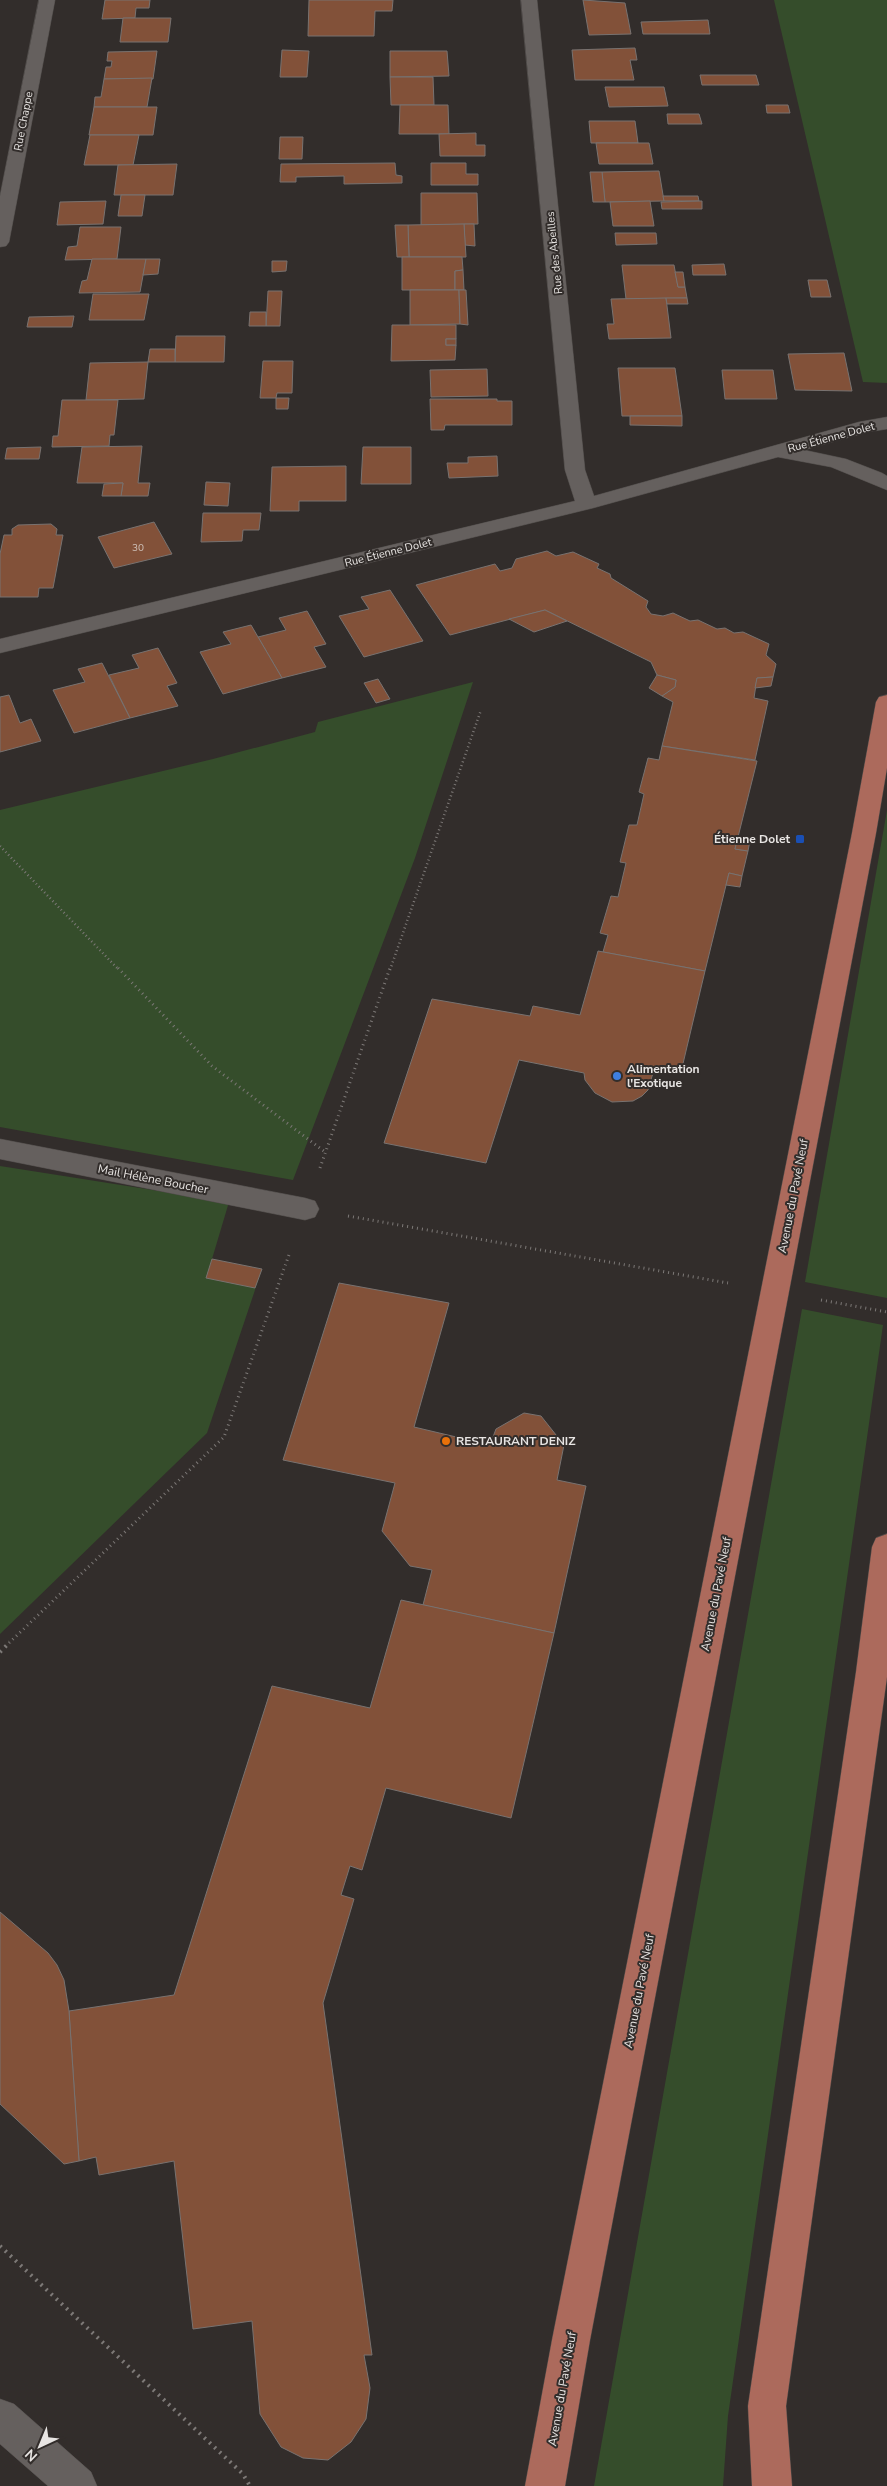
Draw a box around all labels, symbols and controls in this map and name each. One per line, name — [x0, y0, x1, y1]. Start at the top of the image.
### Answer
street label: Rue Chappe — [10, 90, 37, 152]
street label: Rue des Abeilles — [543, 211, 566, 295]
street label: Rue Étienne Dolet — [786, 418, 876, 456]
street label: Rue Étienne Dolet — [343, 533, 433, 571]
house number: 30 — [132, 541, 144, 555]
place label: Étienne Dolet — [714, 831, 790, 847]
marker: Étienne Dolet — [794, 833, 806, 845]
place label: Alimentation l'Exotique — [627, 1061, 700, 1091]
marker: Alimentation l'Exotique — [611, 1070, 623, 1082]
street label: Avenue du Pavé Neuf — [774, 1137, 812, 1254]
street label: Mail Hélène Boucher — [96, 1160, 210, 1198]
place label: RESTAURANT DENIZ — [456, 1433, 576, 1449]
marker: RESTAURANT DENIZ — [440, 1435, 452, 1447]
street label: Avenue du Pavé Neuf — [697, 1535, 735, 1652]
street label: Avenue du Pavé Neuf — [620, 1932, 658, 2049]
street label: Avenue du Pavé Neuf — [544, 2330, 580, 2447]
north arrow — [15, 2421, 65, 2471]
text: N — [21, 2445, 42, 2465]

